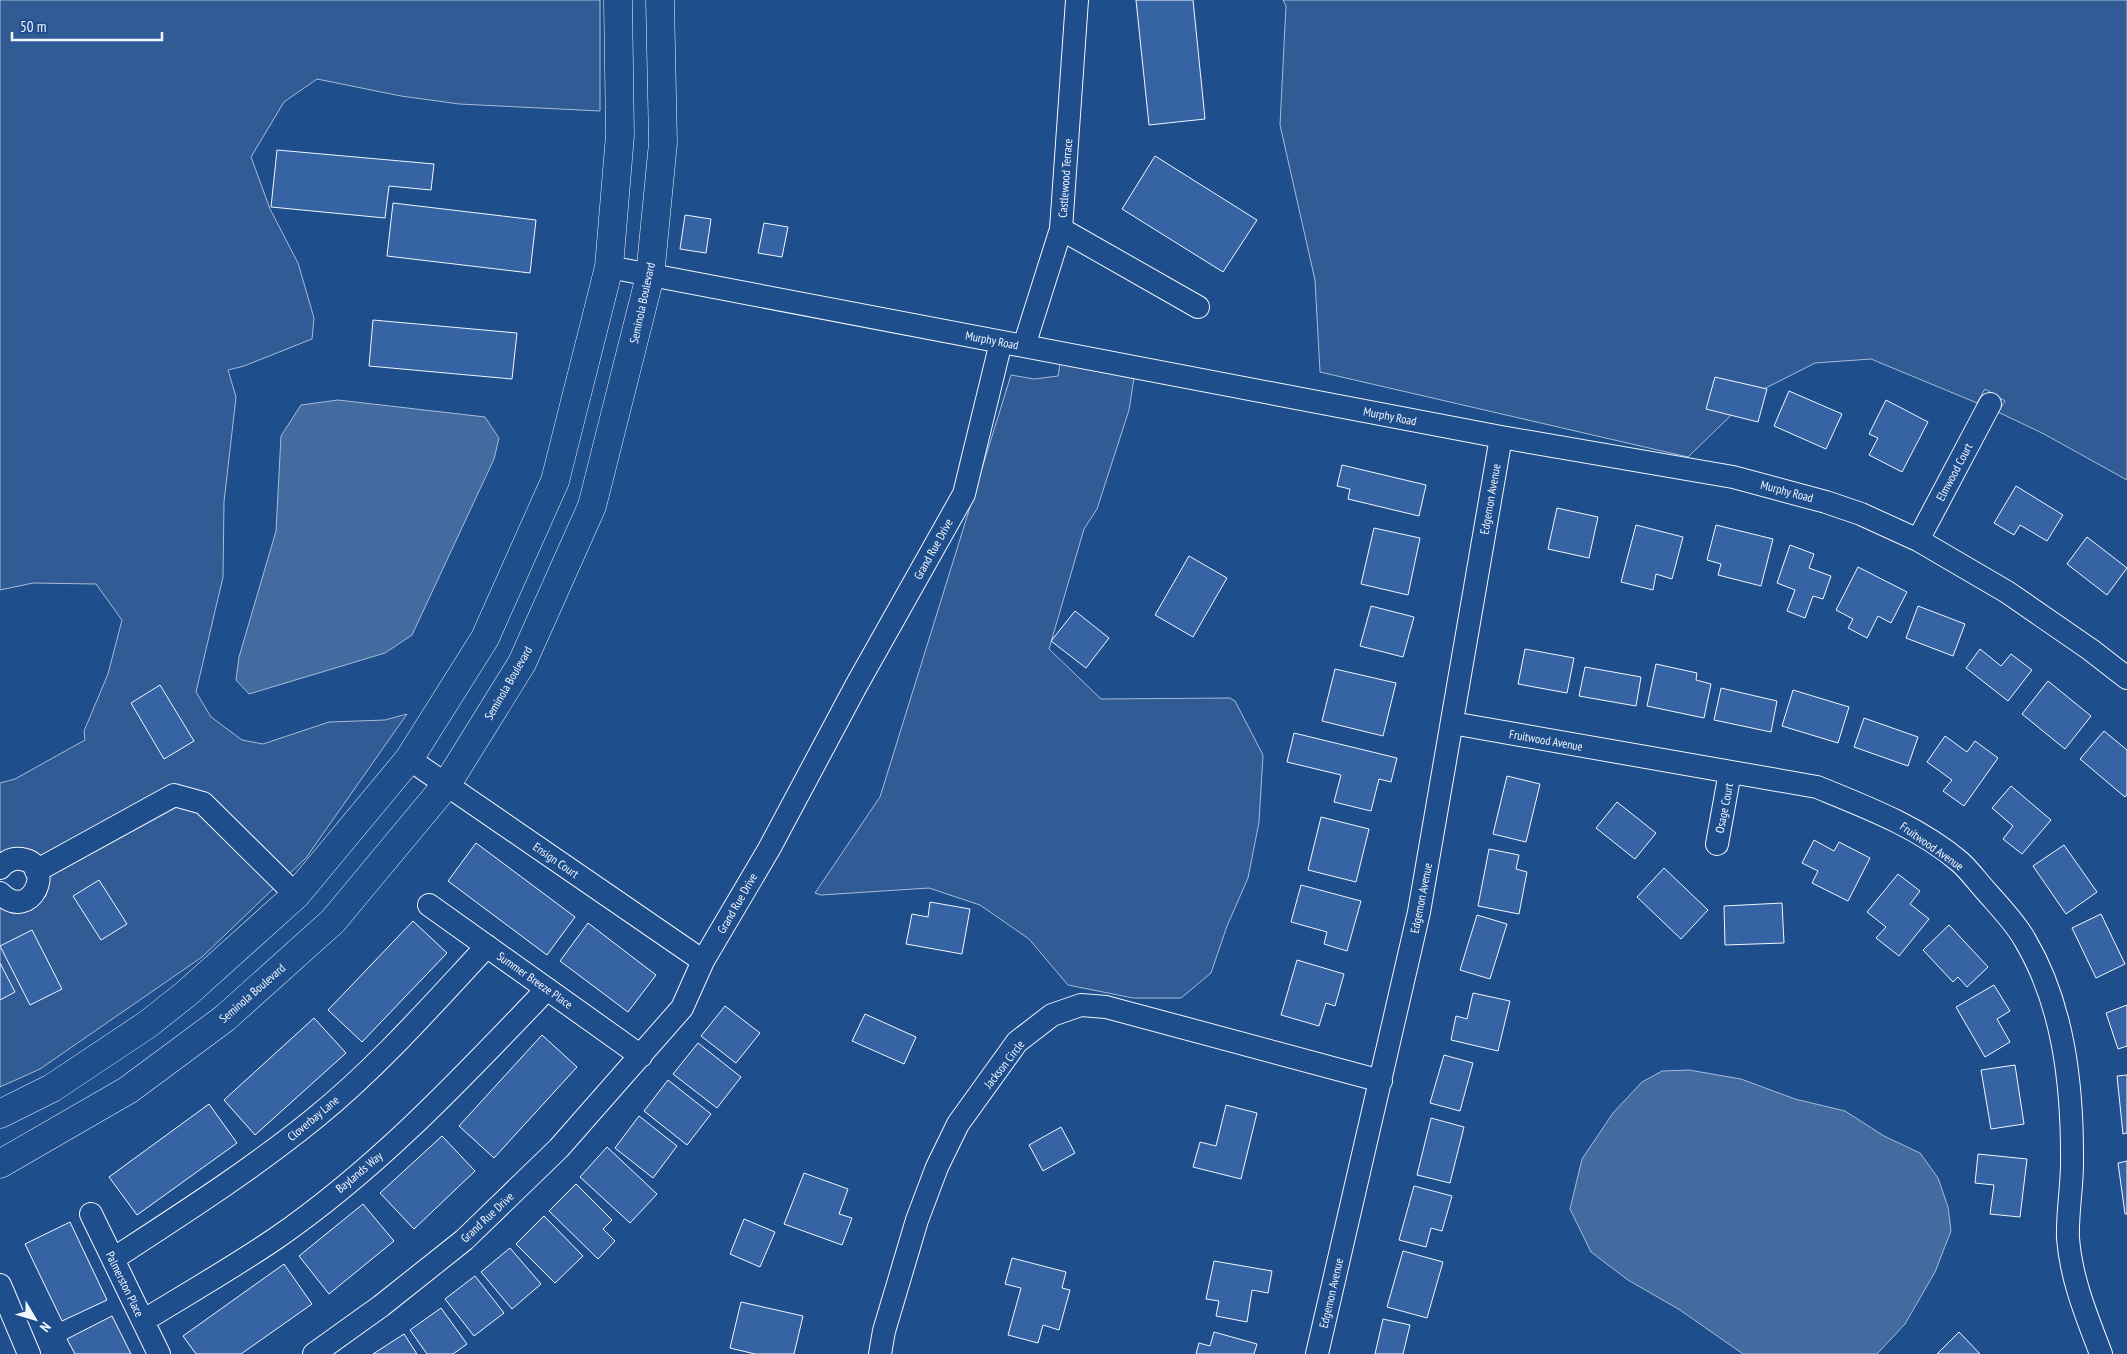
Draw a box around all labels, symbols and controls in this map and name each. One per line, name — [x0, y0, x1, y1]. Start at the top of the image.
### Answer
scale bar — [12, 10, 162, 42]
text: 50 m — [20, 17, 46, 36]
street label: Castlewood Terrace — [1055, 138, 1075, 218]
street label: Seminola Boulevard — [626, 261, 658, 345]
street label: Murphy Road — [964, 328, 1020, 352]
street label: Murphy Road — [1362, 404, 1418, 428]
street label: Elmwood Court — [1933, 440, 1976, 503]
street label: Edgemon Avenue — [1476, 463, 1504, 535]
street label: Murphy Road — [1759, 477, 1815, 505]
street label: Grand Rue Drive — [910, 516, 956, 582]
street label: Seminola Boulevard — [481, 643, 535, 723]
street label: Fruitwood Avenue — [1508, 726, 1584, 754]
street label: Osage Court — [1712, 781, 1736, 834]
street label: Fruitwood Avenue — [1897, 818, 1967, 874]
street label: Ensign Court — [530, 839, 582, 882]
street label: Edgemon Avenue — [1407, 862, 1435, 934]
street label: Grand Rue Drive — [714, 870, 760, 936]
street label: Summer Breeze Place — [494, 948, 576, 1012]
street label: Seminola Boulevard — [216, 960, 288, 1026]
street label: Jackson Circle — [980, 1037, 1028, 1092]
street label: Cloverbay Lane — [284, 1092, 342, 1144]
street label: Baylands Way — [333, 1148, 386, 1196]
street label: Grand Rue Drive — [457, 1189, 517, 1245]
street label: Palmerston Place — [103, 1249, 147, 1319]
street label: Edgemon Avenue — [1316, 1257, 1346, 1329]
north arrow — [10, 1294, 60, 1344]
text: N — [36, 1318, 55, 1336]

